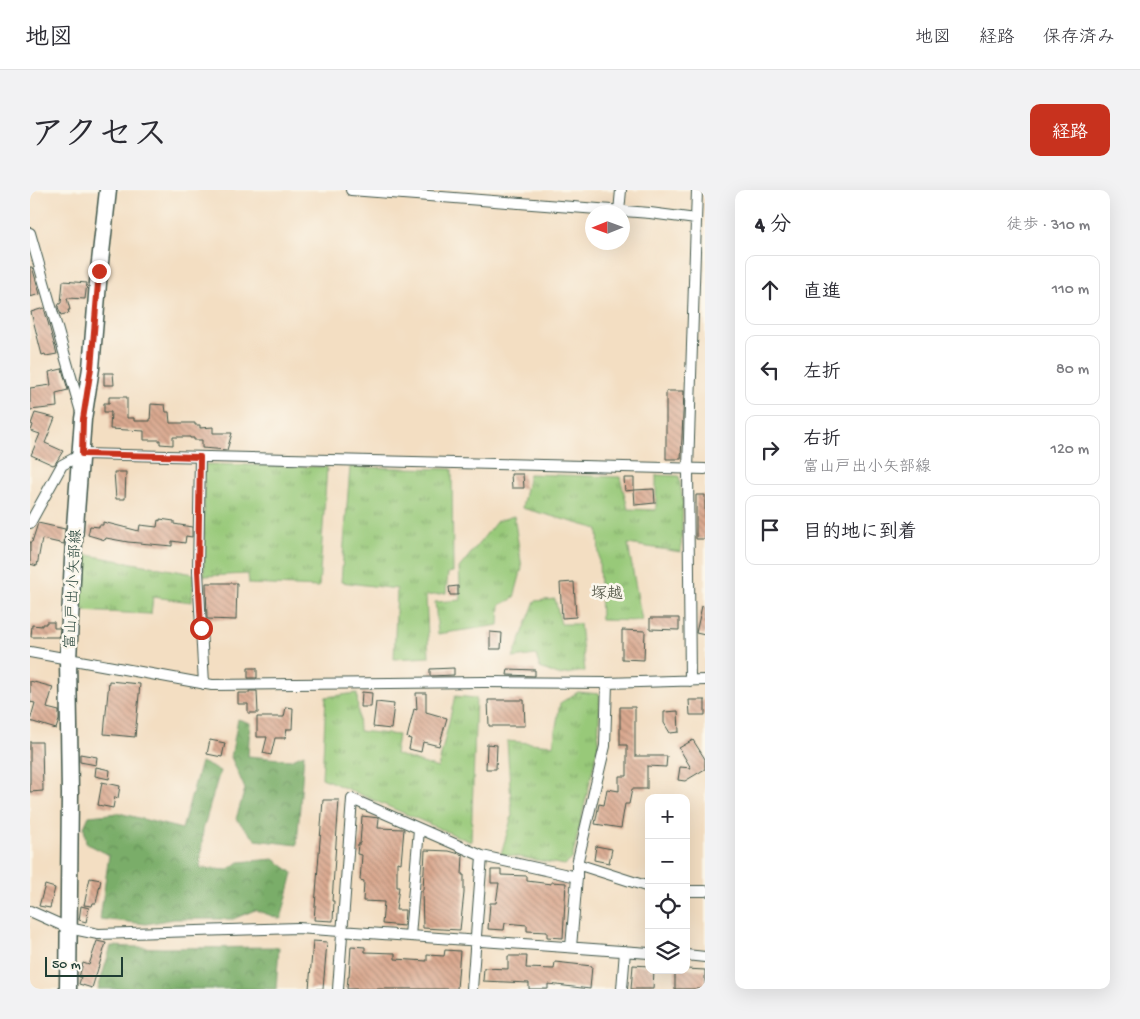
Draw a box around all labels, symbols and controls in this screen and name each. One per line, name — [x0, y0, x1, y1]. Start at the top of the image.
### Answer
text: 地図 — [25, 25, 73, 54]
text: 地図 — [915, 28, 951, 49]
text: 経路 — [979, 28, 1015, 49]
text: 保存済み — [1043, 28, 1115, 49]
button: 経路 — [1030, 104, 1110, 156]
text: アクセス — [30, 117, 168, 158]
north arrow — [585, 205, 630, 250]
text: 4 分 — [755, 214, 791, 239]
text: 徒歩 · 310 m — [1006, 217, 1090, 236]
route end — [88, 260, 111, 283]
icon: ahead — [756, 276, 784, 304]
text: 110 m — [1052, 281, 1089, 300]
text: 直進 — [803, 282, 841, 305]
icon: left — [756, 356, 784, 384]
text: 80 m — [1056, 361, 1089, 380]
text: 左折 — [803, 362, 841, 385]
text: 右折 — [803, 429, 841, 452]
icon: right — [756, 436, 784, 464]
text: 120 m — [1050, 441, 1089, 460]
text: 富山戸出小矢部線 — [803, 459, 931, 478]
icon: arrive — [756, 516, 784, 544]
text: 目的地に到着 — [803, 522, 917, 545]
street label: 富山戸出小矢部線 — [61, 529, 86, 650]
district label: 塚越 — [591, 585, 623, 605]
route start — [190, 617, 213, 640]
map controls — [645, 794, 690, 974]
button: + — [645, 794, 690, 839]
button: − — [645, 839, 690, 884]
button: locate — [645, 884, 690, 929]
button: layers — [645, 929, 690, 974]
scale bar — [45, 954, 122, 977]
text: 50 m — [52, 957, 81, 974]

